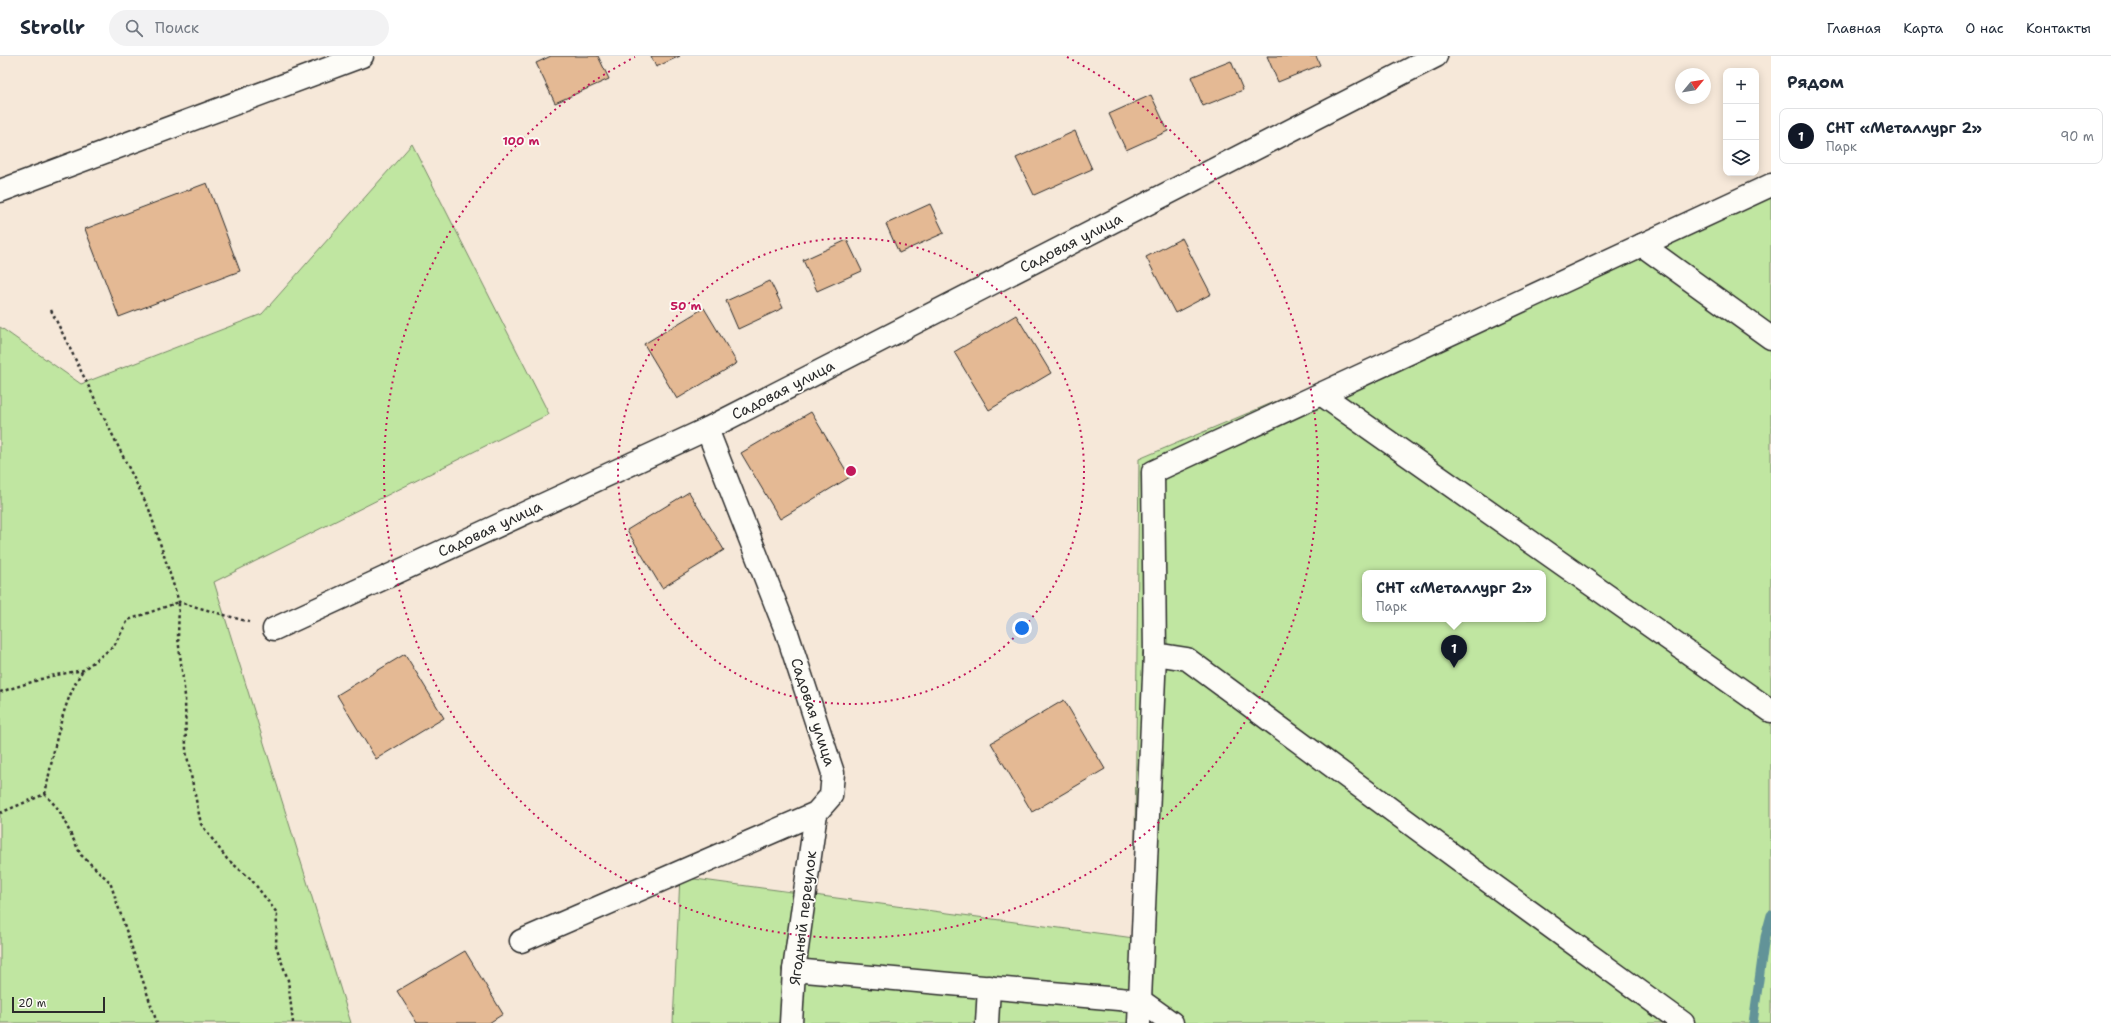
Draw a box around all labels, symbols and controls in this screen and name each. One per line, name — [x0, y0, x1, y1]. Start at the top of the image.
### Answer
search box — [109, 10, 389, 46]
text: Strollr — [20, 15, 85, 40]
icon: search — [123, 17, 145, 39]
text: Поиск — [155, 18, 199, 38]
text: Главная — [1827, 19, 1881, 37]
text: Карта — [1903, 19, 1943, 37]
text: О нас — [1965, 19, 2004, 37]
text: Контакты — [2026, 19, 2091, 37]
north arrow — [1675, 68, 1711, 104]
map controls — [1723, 68, 1759, 176]
button: + — [1723, 68, 1759, 104]
text: Рядом — [1787, 71, 1844, 93]
button: − — [1723, 104, 1759, 140]
text: СНТ «Металлург 2» — [1826, 118, 1982, 138]
text: 1 — [1798, 128, 1804, 145]
text: 90 m — [2060, 128, 2094, 145]
text: 100 m — [503, 133, 540, 149]
text: Парк — [1826, 138, 1857, 155]
button: layers — [1723, 140, 1759, 176]
street label: Садовая улица — [1016, 208, 1126, 277]
text: 50 m — [671, 298, 702, 314]
street label: Садовая улица — [728, 355, 838, 424]
centre of rings — [844, 464, 858, 478]
street label: Садовая улица — [435, 496, 546, 562]
popup — [1362, 570, 1546, 622]
text: СНТ «Металлург 2» — [1376, 578, 1532, 598]
text: Парк — [1376, 598, 1407, 615]
your location — [1012, 618, 1032, 638]
pin: 1 — [1441, 635, 1467, 668]
street label: Садовая улица — [786, 655, 840, 769]
street label: Ягодный переулок — [785, 850, 821, 986]
scale bar — [12, 995, 105, 1014]
text: 20 m — [18, 996, 46, 1011]

